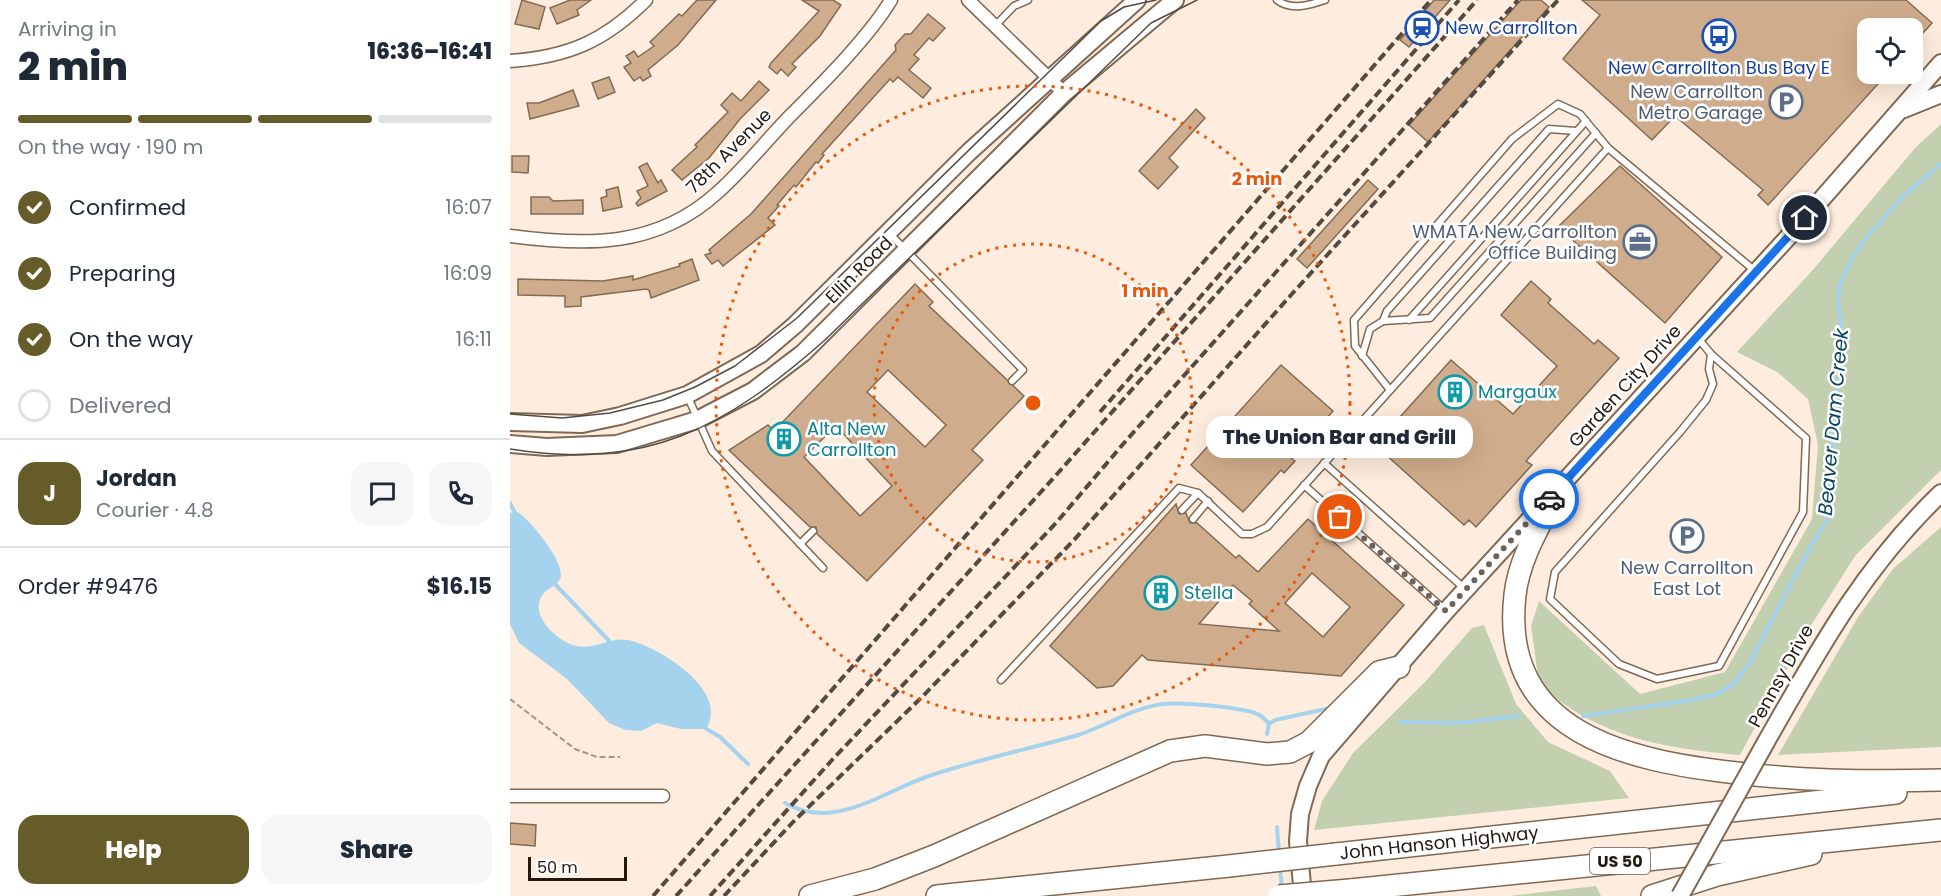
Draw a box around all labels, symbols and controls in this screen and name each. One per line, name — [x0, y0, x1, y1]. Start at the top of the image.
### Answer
station icon: New Carrollton — [1404, 10, 1440, 46]
text: Arriving in — [18, 15, 117, 43]
place label: New Carrollton — [1445, 15, 1578, 40]
bus stop icon: New Carrollton Bus Bay E — [1701, 18, 1737, 54]
map controls — [1857, 18, 1923, 84]
button: locate — [1857, 18, 1923, 84]
text: 16:36–16:41 — [367, 36, 492, 67]
text: 2 min — [18, 39, 128, 94]
place label: New Carrollton Bus Bay E — [1608, 55, 1830, 80]
place label: New Carrollton Metro Garage — [1630, 79, 1763, 125]
parking icon: New Carrollton Metro Garage — [1768, 84, 1804, 120]
street label: 78th Avenue — [680, 102, 777, 199]
text: On the way · 190 m — [18, 133, 203, 161]
text: 2 min — [1232, 166, 1282, 191]
icon: check — [18, 191, 51, 224]
text: Confirmed — [69, 192, 186, 223]
pin — [1779, 192, 1830, 243]
text: 16:07 — [445, 193, 492, 221]
icon: home — [1788, 201, 1821, 234]
place label: WMATA New Carrollton Office Building — [1412, 219, 1617, 265]
office icon: WMATA New Carrollton Office Building — [1622, 224, 1658, 260]
street label: Ellin Road — [820, 231, 898, 309]
icon: check — [18, 257, 51, 290]
text: Preparing — [69, 258, 176, 289]
text: 16:09 — [443, 259, 492, 287]
text: 1 min — [1121, 278, 1169, 303]
street label: Garden City Drive — [1563, 319, 1687, 453]
icon: check — [18, 323, 51, 356]
text: On the way — [69, 324, 193, 355]
text: 16:11 — [456, 325, 492, 353]
water label: Beaver Dam Creek — [1811, 326, 1855, 517]
building icon: Margaux — [1437, 374, 1473, 410]
place label: Margaux — [1478, 379, 1557, 404]
text: Delivered — [69, 390, 172, 421]
centre of rings — [1023, 393, 1043, 413]
callout: The Union Bar and Grill — [1206, 415, 1474, 457]
place label: Alta New Carrollton — [807, 416, 896, 462]
building icon: Alta New Carrollton — [766, 421, 802, 457]
text: The Union Bar and Grill — [1223, 423, 1456, 451]
button: chat — [351, 462, 414, 525]
button: phone — [429, 462, 492, 525]
text: Jordan — [96, 463, 177, 494]
courier — [1519, 469, 1579, 529]
text: J — [43, 478, 56, 509]
icon: car — [1533, 483, 1566, 516]
pin — [1314, 491, 1365, 542]
text: Courier · 4.8 — [96, 496, 214, 524]
icon: bag — [1323, 500, 1356, 533]
parking icon: New Carrollton East Lot — [1669, 518, 1705, 554]
place label: New Carrollton East Lot — [1621, 555, 1753, 601]
text: Order #9476 — [18, 571, 158, 602]
text: $16.15 — [426, 571, 492, 602]
building icon: Stella — [1143, 575, 1179, 611]
place label: Stella — [1184, 580, 1233, 605]
street label: Pennsy Drive — [1742, 620, 1819, 732]
button: Help — [18, 815, 249, 884]
button: Share — [261, 815, 492, 884]
street label: John Hanson Highway — [1338, 820, 1540, 865]
road number: US 50 — [1590, 848, 1650, 874]
scale bar — [528, 854, 627, 882]
text: 50 m — [537, 856, 578, 879]

